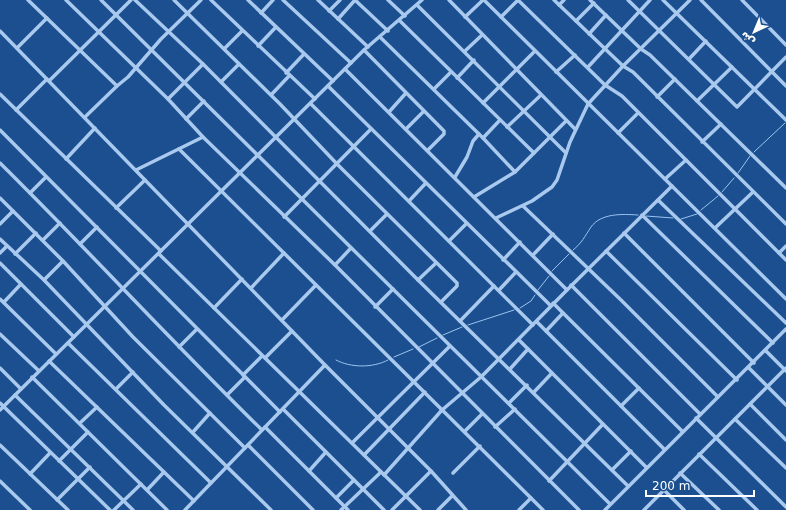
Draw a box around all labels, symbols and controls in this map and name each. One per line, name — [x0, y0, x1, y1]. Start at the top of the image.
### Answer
north arrow — [734, 12, 774, 52]
text: ش — [737, 29, 757, 49]
scale bar — [646, 472, 754, 498]
text: 200 m — [652, 479, 690, 493]

